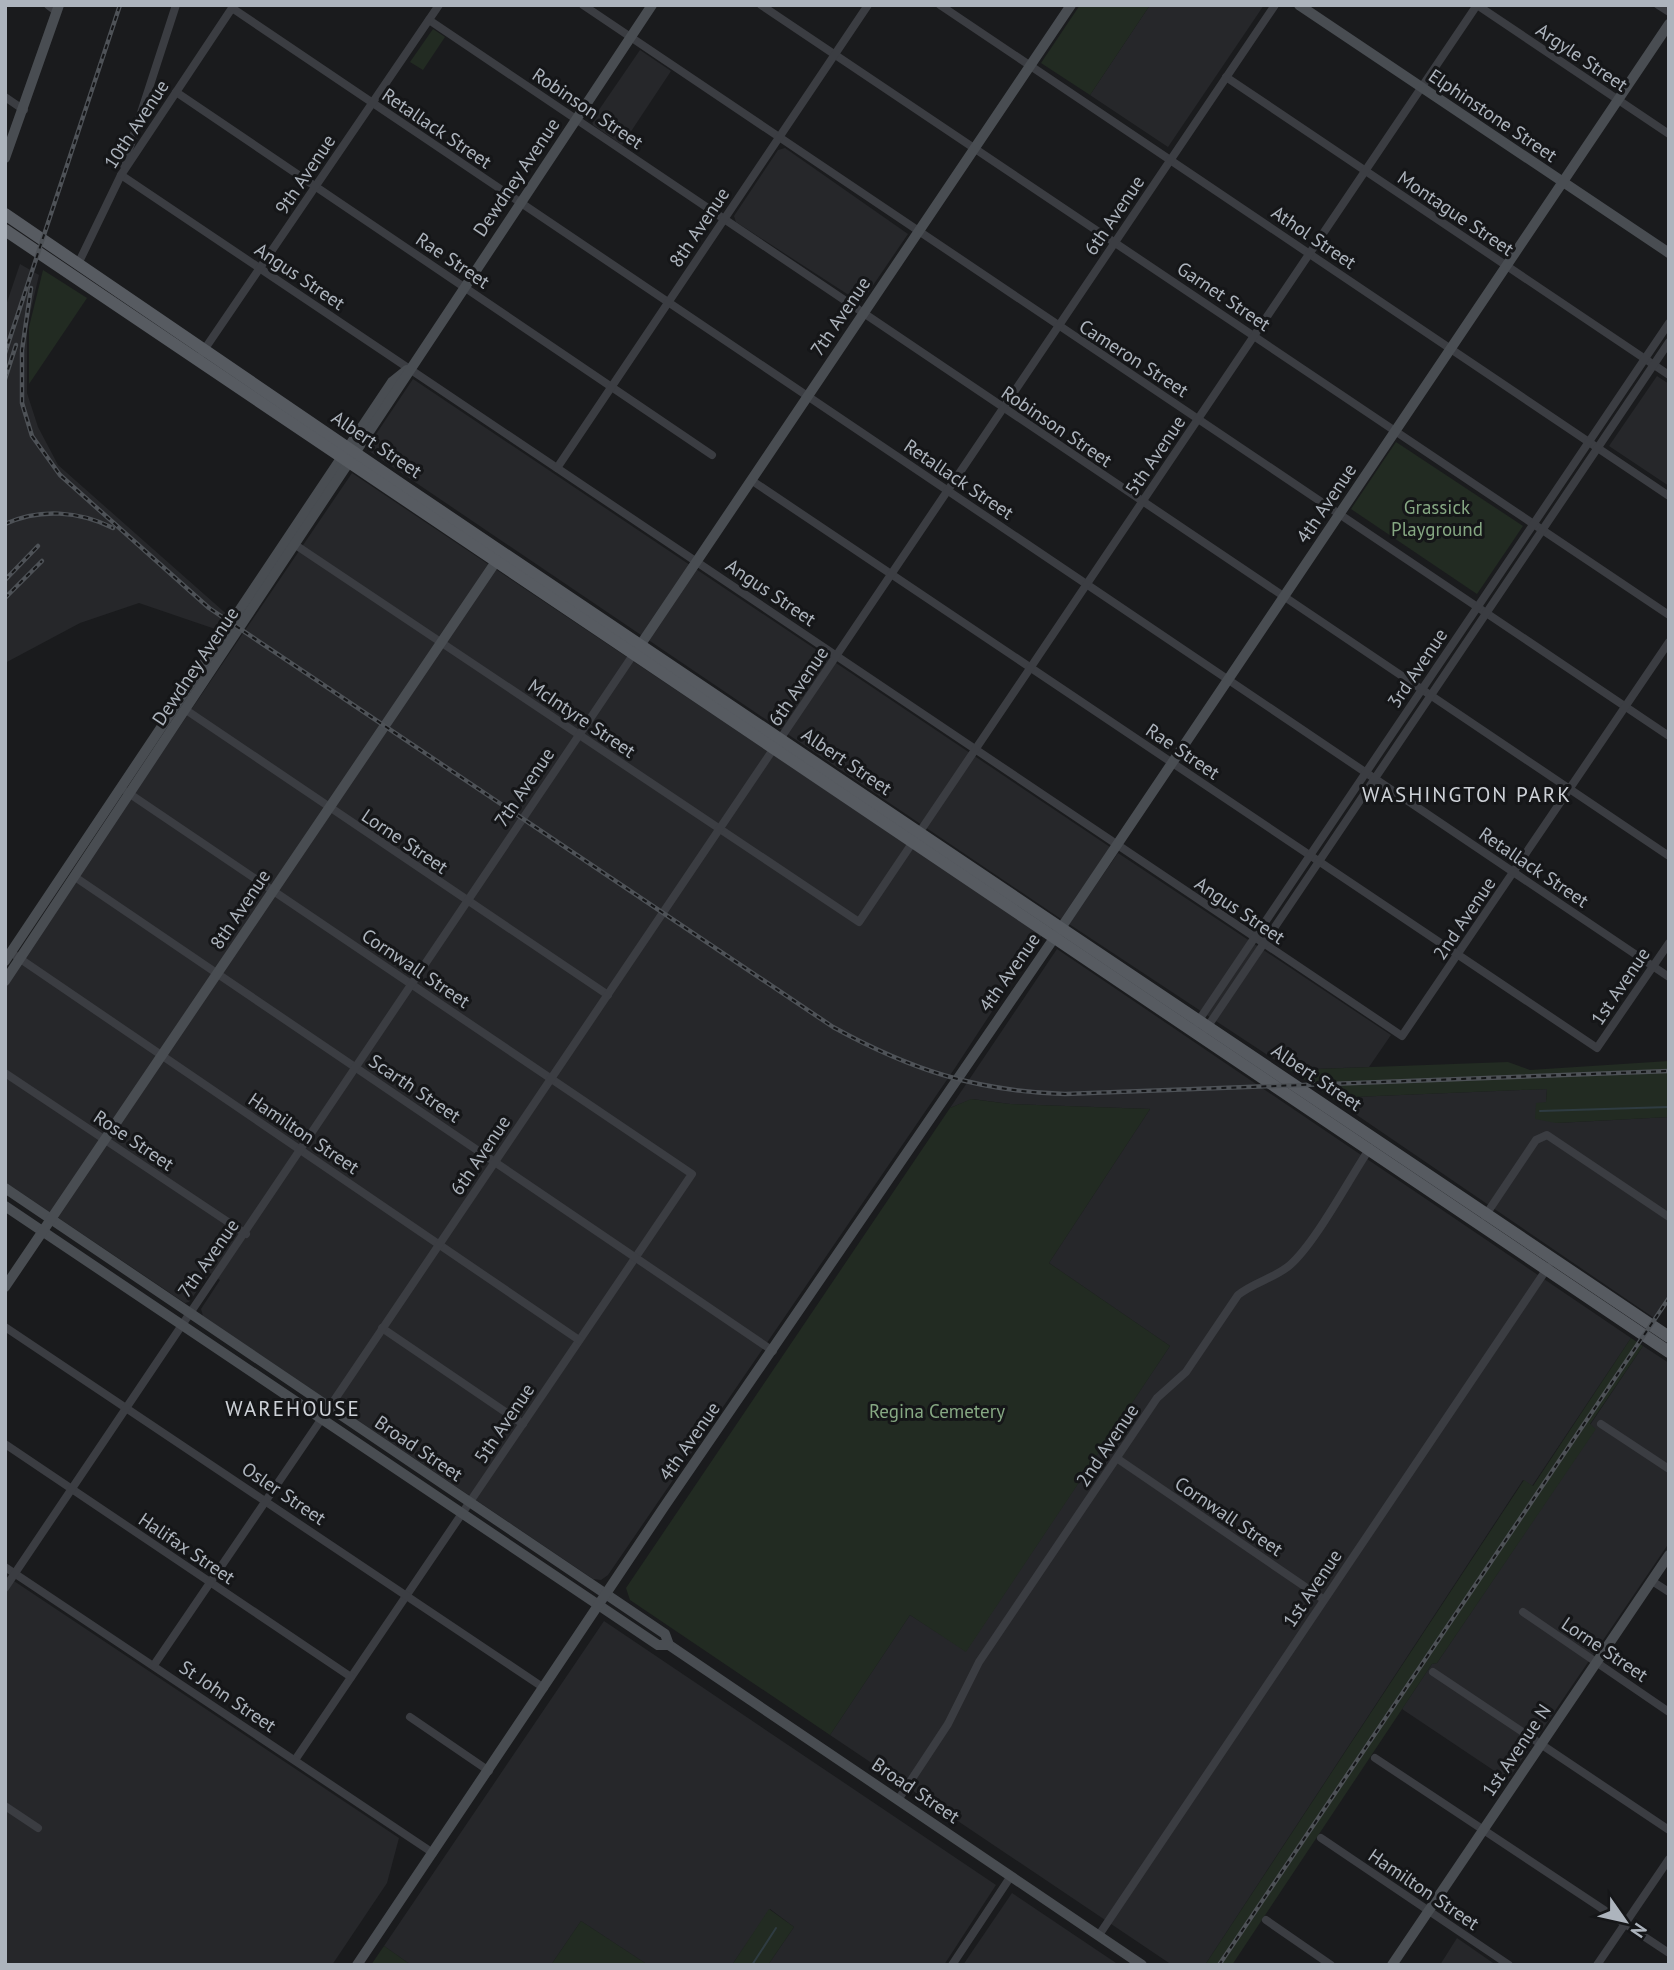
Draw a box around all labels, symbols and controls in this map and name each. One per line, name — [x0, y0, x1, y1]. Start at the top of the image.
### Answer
street label: Argyle Street — [1532, 18, 1633, 97]
street label: Robinson Street — [528, 62, 648, 154]
street label: Elphinstone Street — [1424, 63, 1562, 167]
street label: 10th Avenue — [98, 75, 174, 173]
street label: Retallack Street — [378, 83, 497, 174]
street label: Dewdney Avenue — [468, 113, 564, 241]
street label: 9th Avenue — [270, 130, 340, 218]
street label: Montague Street — [1393, 165, 1519, 261]
street label: 6th Avenue — [1079, 171, 1149, 259]
street label: 8th Avenue — [664, 183, 734, 271]
street label: Athol Street — [1267, 200, 1361, 274]
street label: Rae Street — [412, 227, 495, 294]
street label: Angus Street — [250, 237, 350, 315]
street label: Garnet Street — [1173, 256, 1276, 336]
street label: 7th Avenue — [805, 272, 875, 360]
street label: Cameron Street — [1075, 314, 1194, 403]
street label: Robinson Street — [997, 380, 1117, 472]
street label: Albert Street — [327, 405, 427, 483]
street label: 5th Avenue — [1120, 411, 1190, 499]
street label: Retallack Street — [900, 434, 1019, 525]
street label: 4th Avenue — [1291, 459, 1361, 547]
park label: Grassick Playground — [1391, 495, 1483, 541]
street label: Angus Street — [721, 553, 821, 631]
street label: Dewdney Avenue — [147, 602, 243, 730]
street label: 3rd Avenue — [1382, 624, 1452, 712]
street label: 6th Avenue — [763, 642, 833, 730]
street label: McIntyre Street — [524, 673, 641, 763]
street label: Rae Street — [1142, 718, 1225, 785]
street label: Albert Street — [797, 722, 897, 800]
street label: 7th Avenue — [489, 743, 559, 831]
district label: WASHINGTON PARK — [1362, 781, 1572, 808]
street label: Lorne Street — [357, 803, 453, 879]
street label: Retallack Street — [1475, 822, 1594, 913]
street label: 8th Avenue — [205, 865, 275, 953]
street label: Angus Street — [1190, 871, 1290, 949]
street label: 2nd Avenue — [1428, 872, 1500, 964]
street label: Cornwall Street — [357, 923, 475, 1013]
street label: 4th Avenue — [973, 928, 1045, 1016]
street label: 1st Avenue — [1585, 943, 1655, 1029]
street label: Albert Street — [1267, 1038, 1367, 1116]
street label: Scarth Street — [365, 1049, 466, 1128]
street label: Hamilton Street — [244, 1087, 365, 1179]
street label: Rose Street — [89, 1104, 179, 1176]
street label: 6th Avenue — [445, 1111, 515, 1199]
street label: 7th Avenue — [172, 1214, 244, 1302]
street label: 5th Avenue — [469, 1379, 539, 1467]
district label: WAREHOUSE — [225, 1395, 361, 1422]
street label: 4th Avenue — [653, 1397, 725, 1485]
park label: Regina Cemetery — [869, 1399, 1005, 1423]
street label: 2nd Avenue — [1071, 1399, 1143, 1491]
street label: Broad Street — [370, 1410, 468, 1486]
street label: Osler Street — [237, 1456, 331, 1530]
street label: Cornwall Street — [1170, 1471, 1288, 1561]
street label: Halifax Street — [134, 1507, 240, 1589]
street label: 1st Avenue — [1277, 1545, 1347, 1631]
street label: Lorne Street — [1557, 1611, 1653, 1687]
street label: St John Street — [175, 1655, 281, 1737]
street label: 1st Avenue N — [1476, 1699, 1556, 1801]
street label: Broad Street — [867, 1752, 965, 1828]
street label: Hamilton Street — [1364, 1843, 1485, 1935]
north arrow — [1590, 1886, 1660, 1956]
text: N — [1626, 1919, 1653, 1942]

